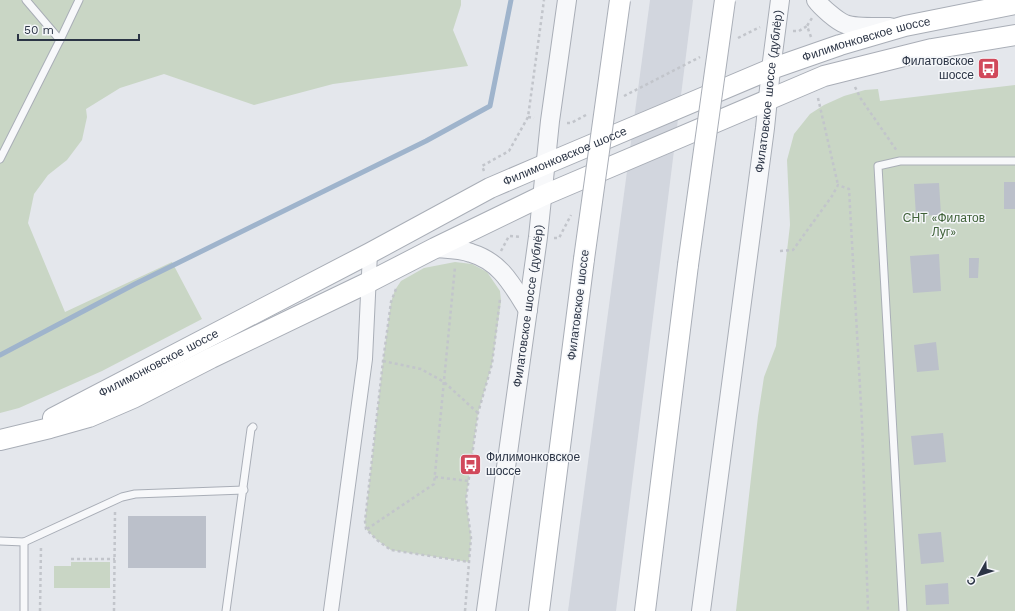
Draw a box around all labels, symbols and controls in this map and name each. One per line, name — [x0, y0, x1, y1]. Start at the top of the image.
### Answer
street label: Филатовское шоссе (дублёр) — [752, 9, 786, 174]
street label: Филимонковское шоссе — [800, 14, 932, 65]
scale bar — [18, 16, 139, 42]
text: 50 m — [24, 23, 54, 37]
place label: Филатовское шоссе — [902, 54, 974, 82]
bus stop icon: Филатовское шоссе — [976, 55, 1002, 81]
street label: Филимонковское шоссе — [501, 124, 629, 189]
park label: СНТ «Филатов Луг» — [903, 211, 985, 239]
street label: Филатовское шоссе (дублёр) — [510, 224, 546, 388]
street label: Филатовское шоссе — [564, 249, 592, 361]
street label: Филимонковское шоссе — [96, 326, 221, 400]
place label: Филимонковское шоссе — [486, 450, 580, 478]
bus stop icon: Филимонковское шоссе — [457, 451, 483, 477]
north arrow — [959, 555, 999, 595]
text: С — [964, 574, 979, 588]

